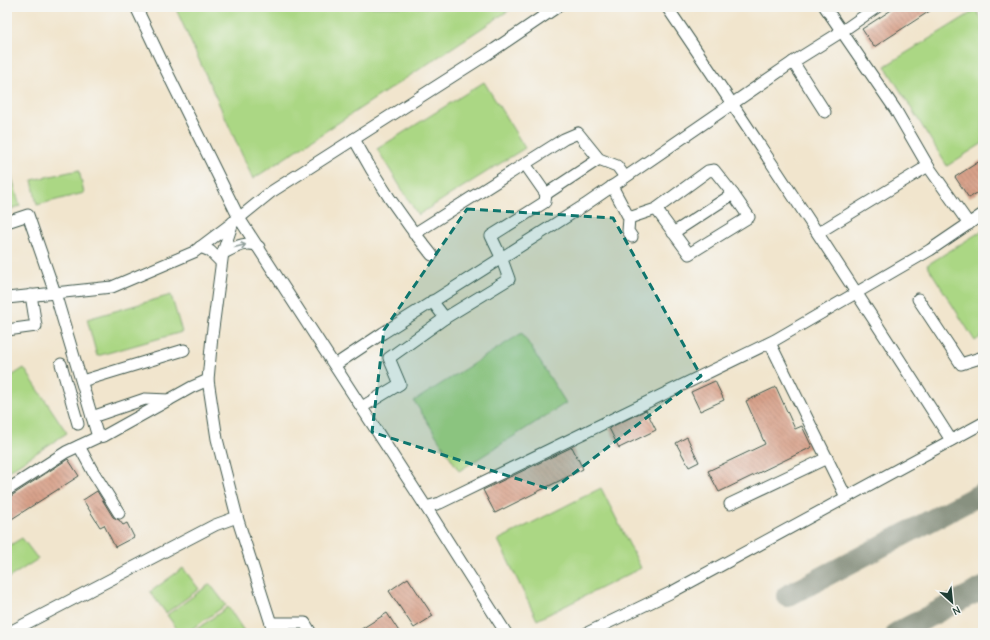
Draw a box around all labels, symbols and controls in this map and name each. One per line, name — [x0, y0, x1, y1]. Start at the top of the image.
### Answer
one-way arrow — [233, 242, 246, 250]
north arrow — [932, 582, 972, 622]
text: N — [950, 603, 962, 618]

